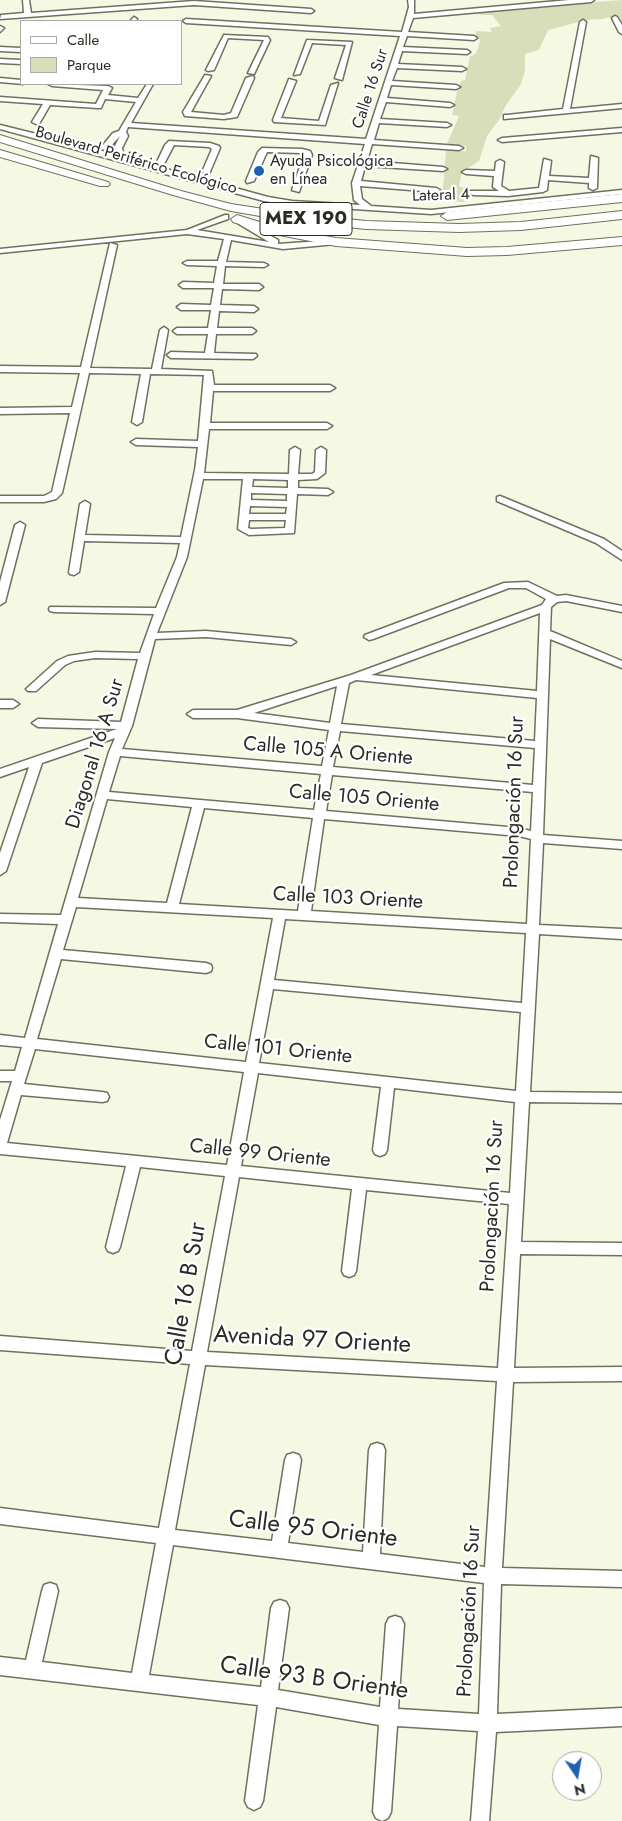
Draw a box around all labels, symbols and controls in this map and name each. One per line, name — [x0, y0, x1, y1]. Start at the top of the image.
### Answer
legend — [20, 20, 182, 85]
text: Calle — [67, 29, 99, 51]
street label: Calle 16 Sur — [349, 47, 393, 131]
text: Parque — [67, 54, 111, 76]
street label: Boulevard Periférico Ecológico — [33, 123, 239, 199]
place label: Ayuda Psicológica en Línea — [270, 152, 393, 190]
marker: Ayuda Psicológica en Línea — [252, 164, 266, 178]
street label: Lateral 4 — [412, 185, 470, 207]
road number: MEX 190 — [260, 202, 352, 235]
street label: Diagonal 16 A Sur — [62, 676, 130, 832]
street label: Prolongación 16 Sur — [500, 716, 530, 888]
street label: Calle 105 A Oriente — [242, 733, 414, 771]
street label: Calle 105 Oriente — [288, 780, 440, 818]
street label: Calle 103 Oriente — [272, 883, 424, 915]
street label: Calle 101 Oriente — [203, 1030, 353, 1070]
street label: Prolongación 16 Sur — [477, 1119, 509, 1293]
street label: Calle 99 Oriente — [188, 1135, 332, 1173]
street label: Calle 16 B Sur — [160, 1220, 214, 1368]
street label: Avenida 97 Oriente — [212, 1321, 412, 1361]
street label: Calle 95 Oriente — [227, 1505, 399, 1555]
street label: Prolongación 16 Sur — [454, 1524, 486, 1698]
street label: Calle 93 B Oriente — [218, 1652, 410, 1706]
north arrow — [552, 1751, 602, 1801]
text: N — [572, 1779, 587, 1801]

